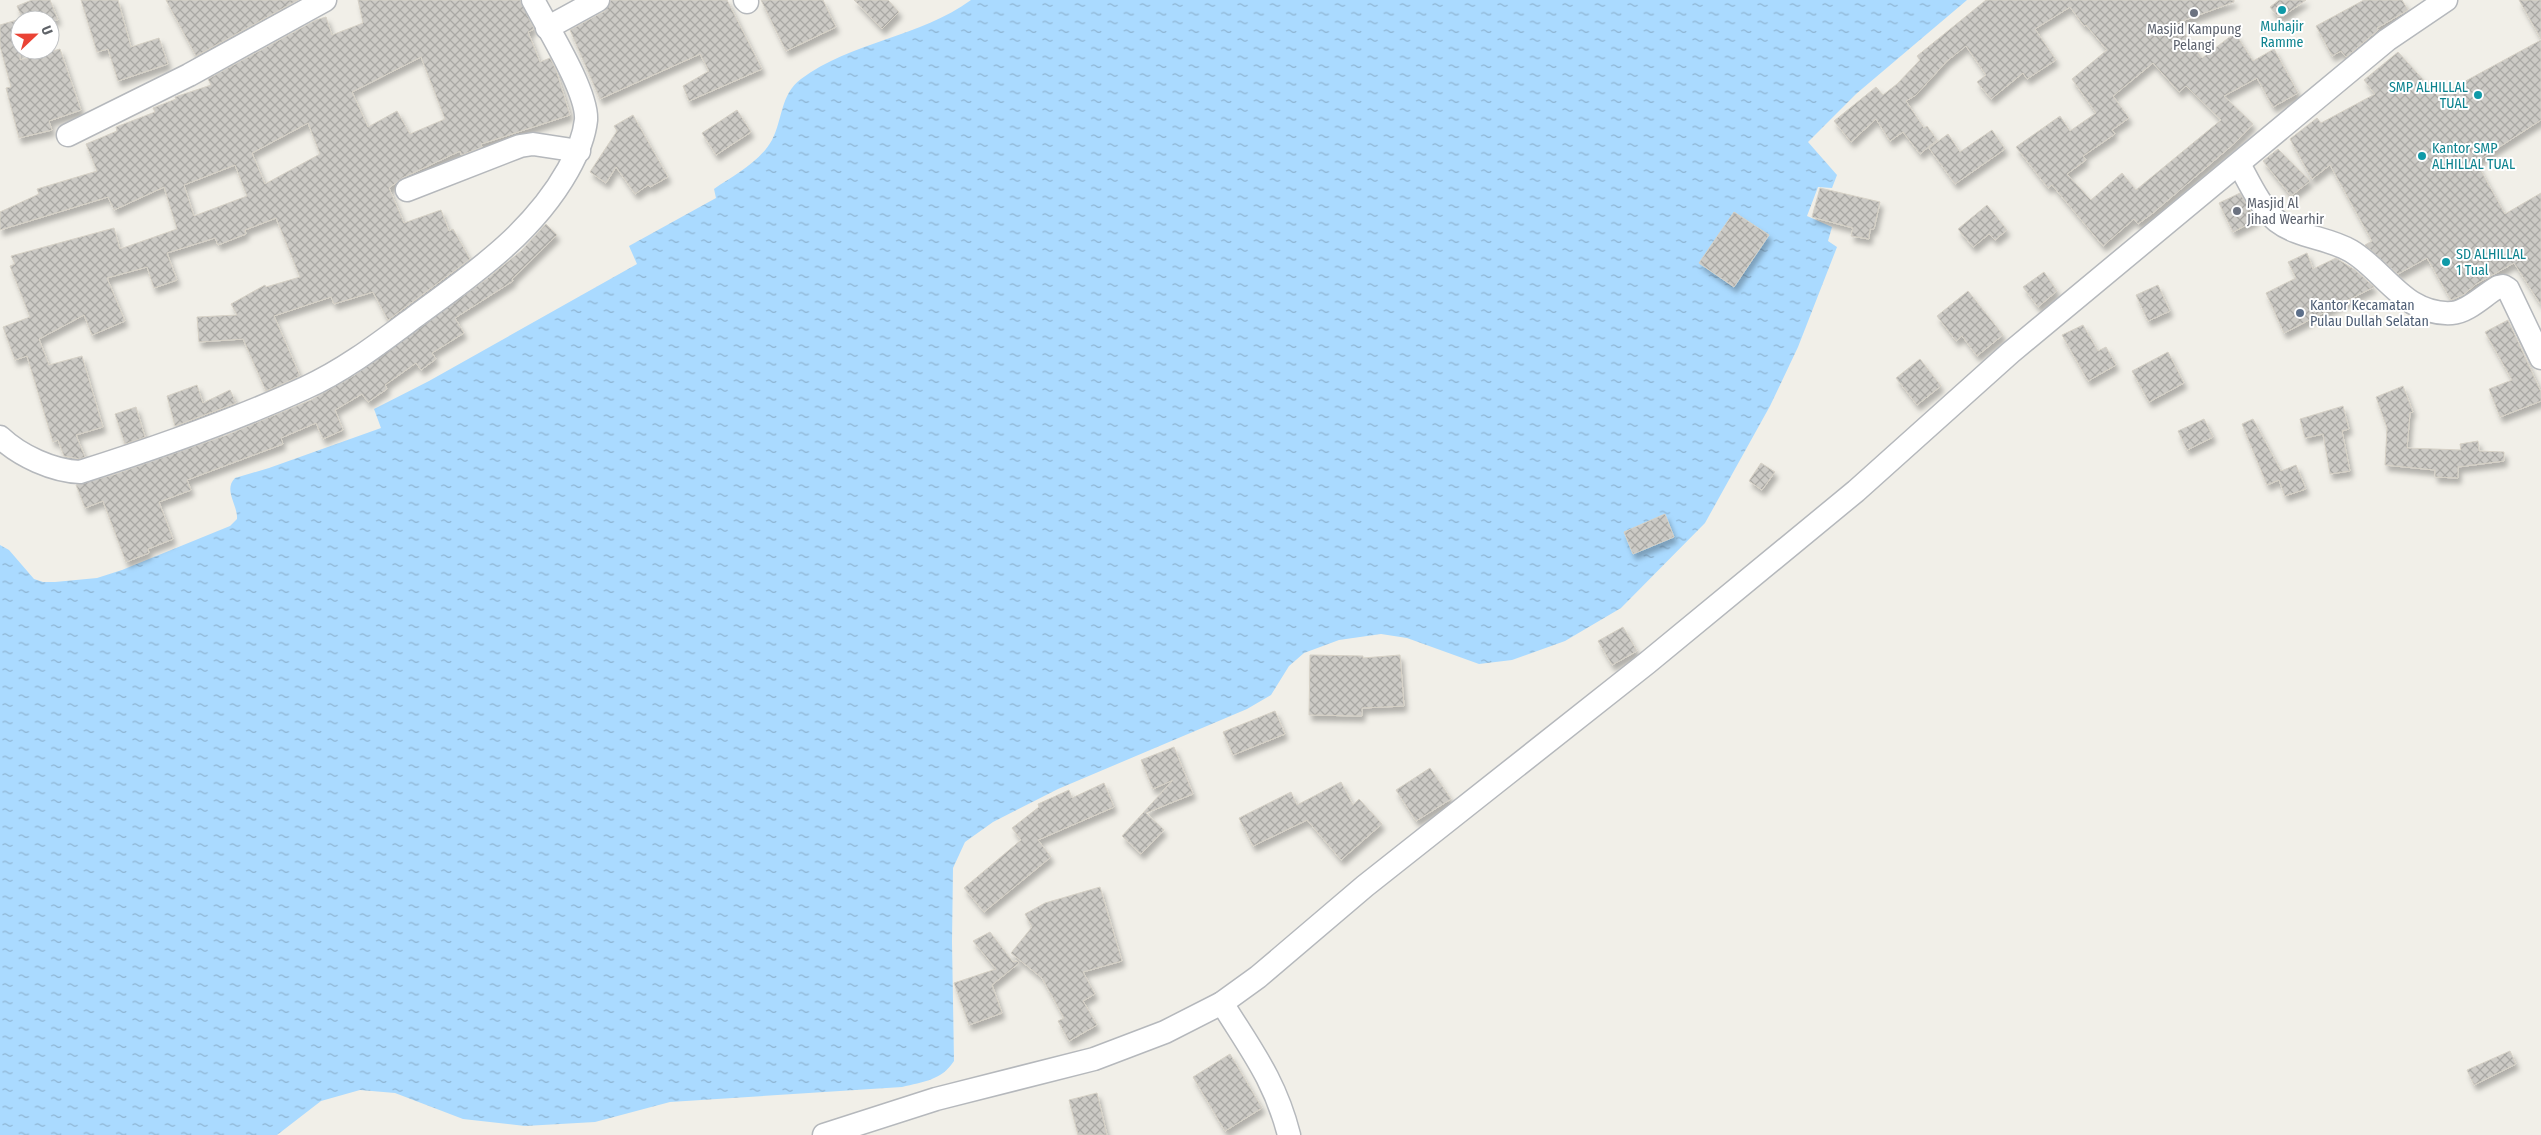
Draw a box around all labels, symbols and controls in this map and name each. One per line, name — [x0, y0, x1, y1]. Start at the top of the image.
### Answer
marker: Muhajir Ramme — [2276, 4, 2288, 16]
marker: Masjid Kampung Pelangi — [2188, 7, 2200, 19]
north arrow — [10, 10, 60, 60]
place label: Muhajir Ramme — [2260, 18, 2304, 51]
place label: Masjid Kampung Pelangi — [2147, 21, 2242, 54]
text: U — [37, 23, 56, 37]
place label: SMP ALHILLAL TUAL — [2389, 79, 2468, 112]
marker: SMP ALHILLAL TUAL — [2472, 89, 2484, 101]
place label: Kantor SMP ALHILLAL TUAL — [2432, 140, 2515, 173]
marker: Kantor SMP ALHILLAL TUAL — [2416, 150, 2428, 162]
place label: Masjid Al Jihad Wearhir — [2247, 195, 2324, 228]
marker: Masjid Al Jihad Wearhir — [2231, 205, 2243, 217]
place label: SD ALHILLAL 1 Tual — [2456, 246, 2526, 279]
marker: SD ALHILLAL 1 Tual — [2440, 256, 2452, 268]
place label: Kantor Kecamatan Pulau Dullah Selatan — [2310, 297, 2429, 330]
marker: Kantor Kecamatan Pulau Dullah Selatan — [2294, 307, 2306, 319]

